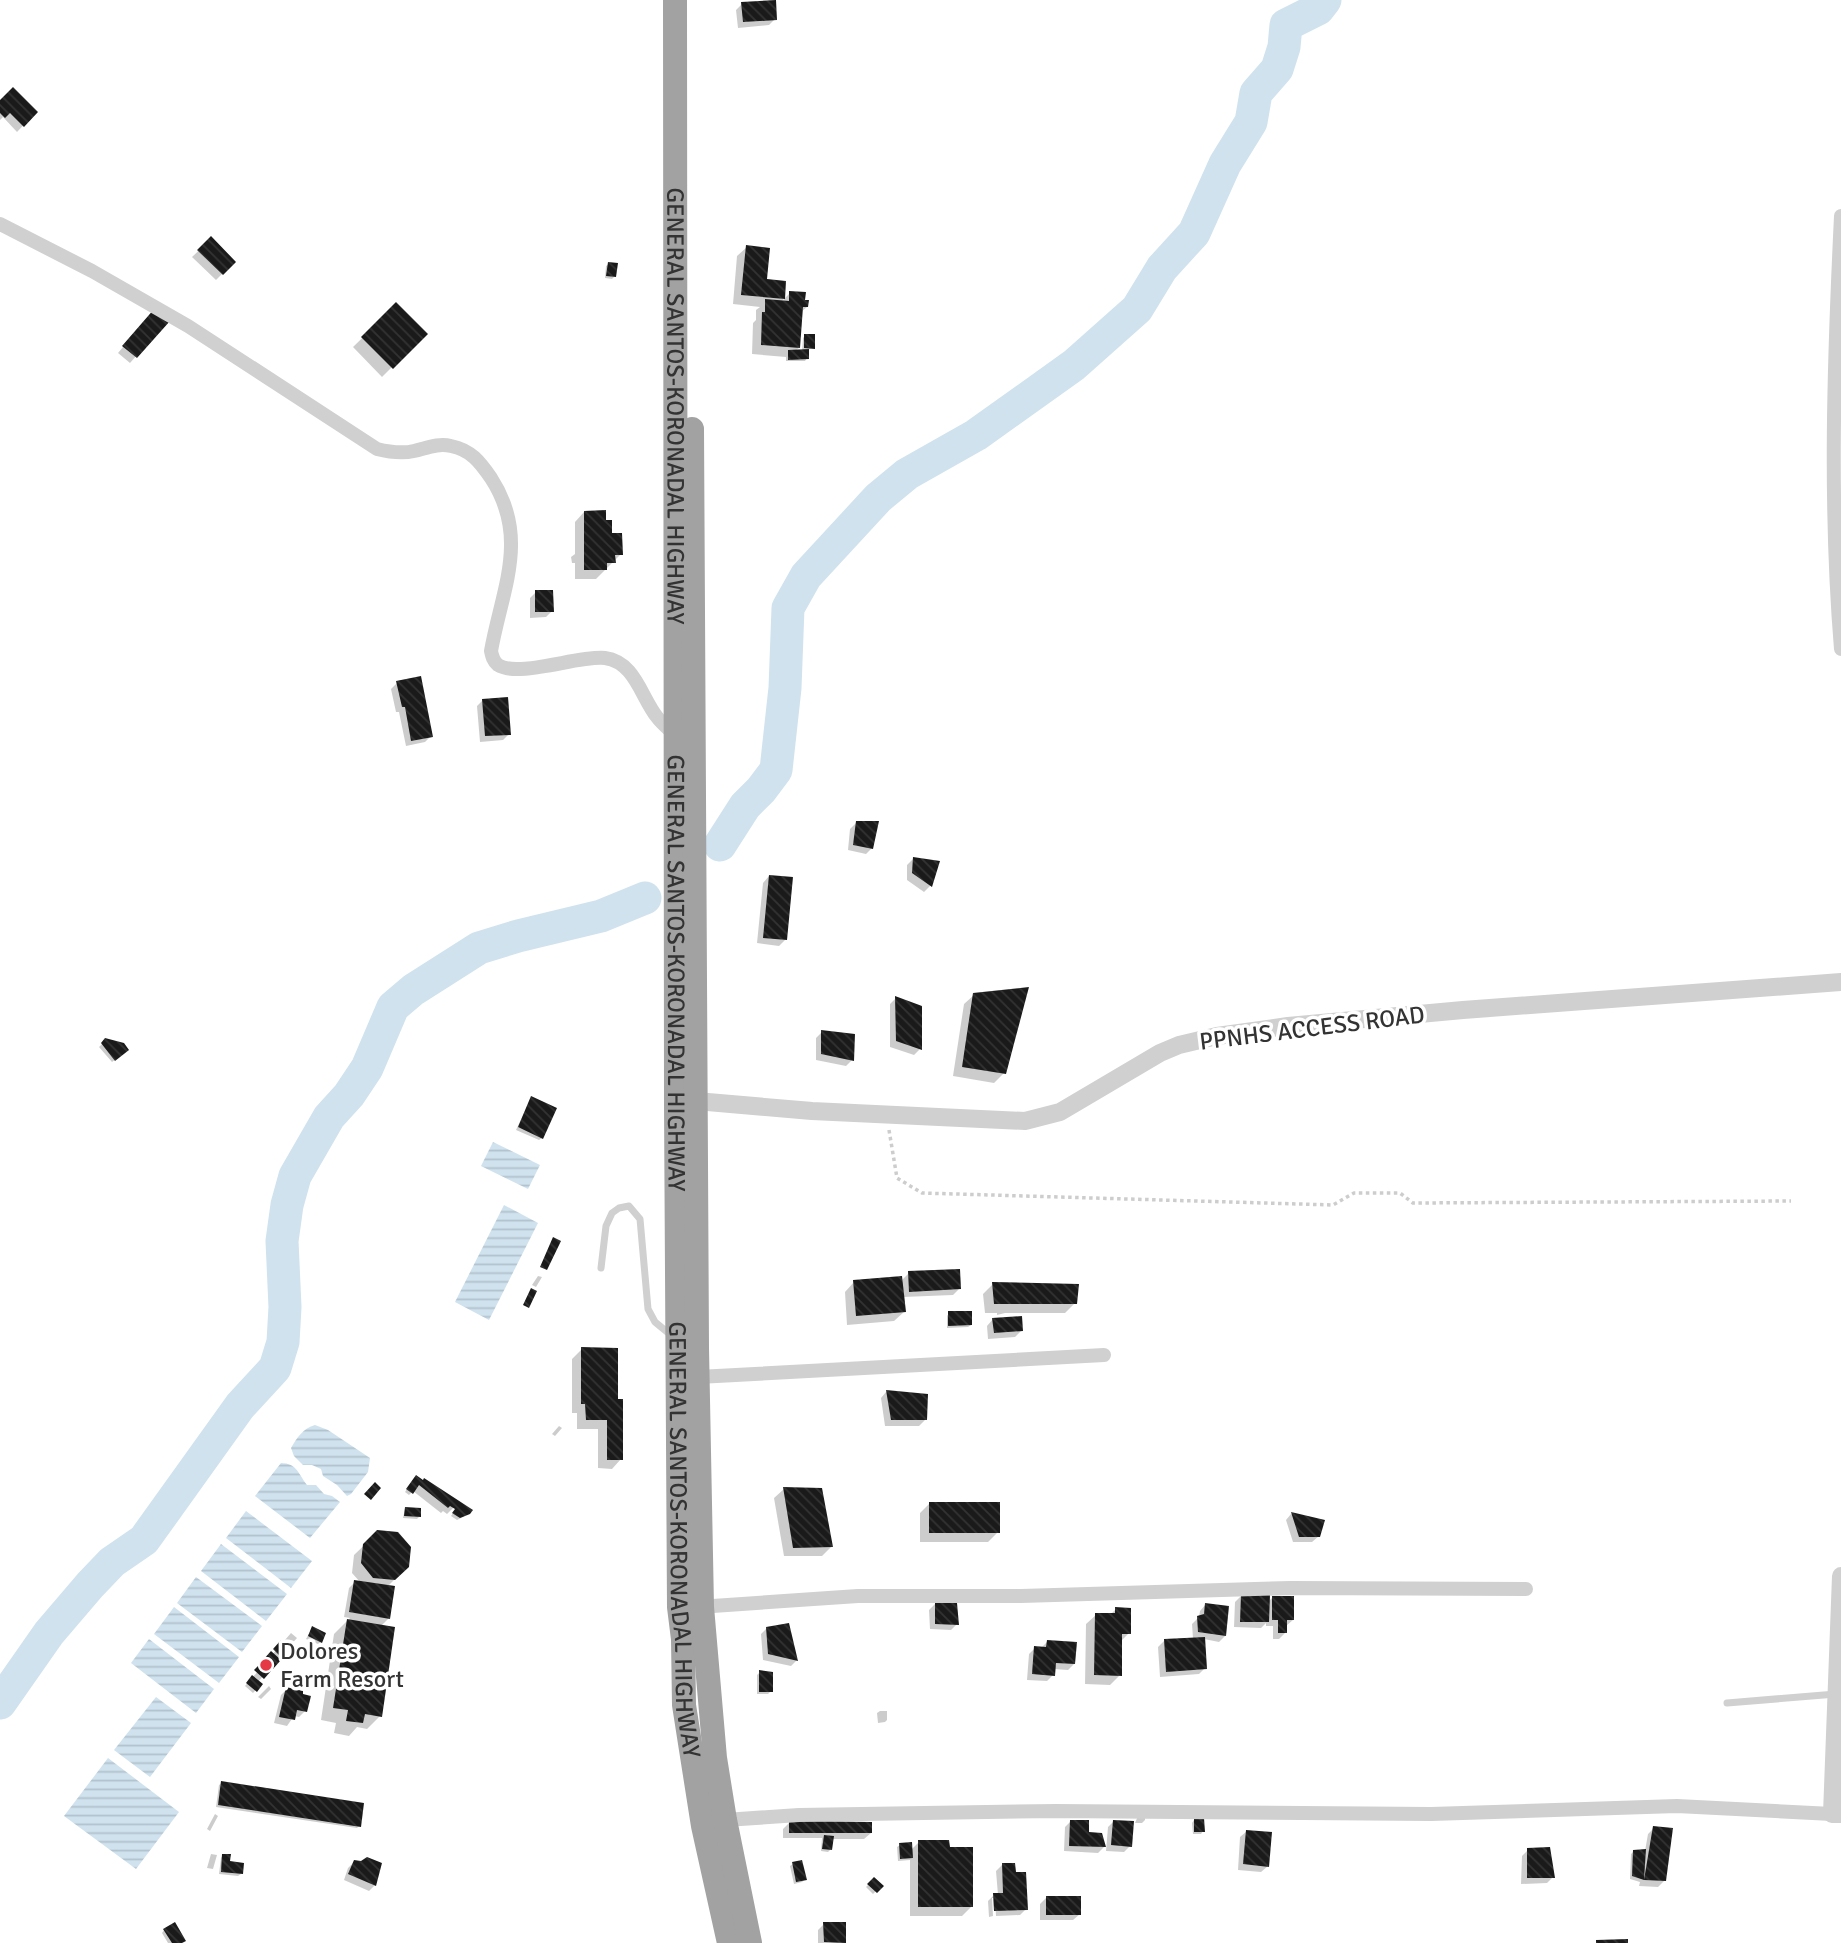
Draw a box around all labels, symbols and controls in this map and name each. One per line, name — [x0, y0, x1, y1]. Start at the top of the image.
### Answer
street label: GENERAL SANTOS-KORONADAL HIGHWAY — [660, 187, 691, 625]
street label: GENERAL SANTOS-KORONADAL HIGHWAY — [661, 754, 692, 1192]
street label: PPNHS ACCESS ROAD — [1198, 999, 1426, 1057]
street label: GENERAL SANTOS-KORONADAL HIGHWAY — [662, 1321, 707, 1760]
place label: Dolores Farm Resort — [280, 1636, 404, 1694]
marker: Dolores Farm Resort — [258, 1657, 274, 1673]

